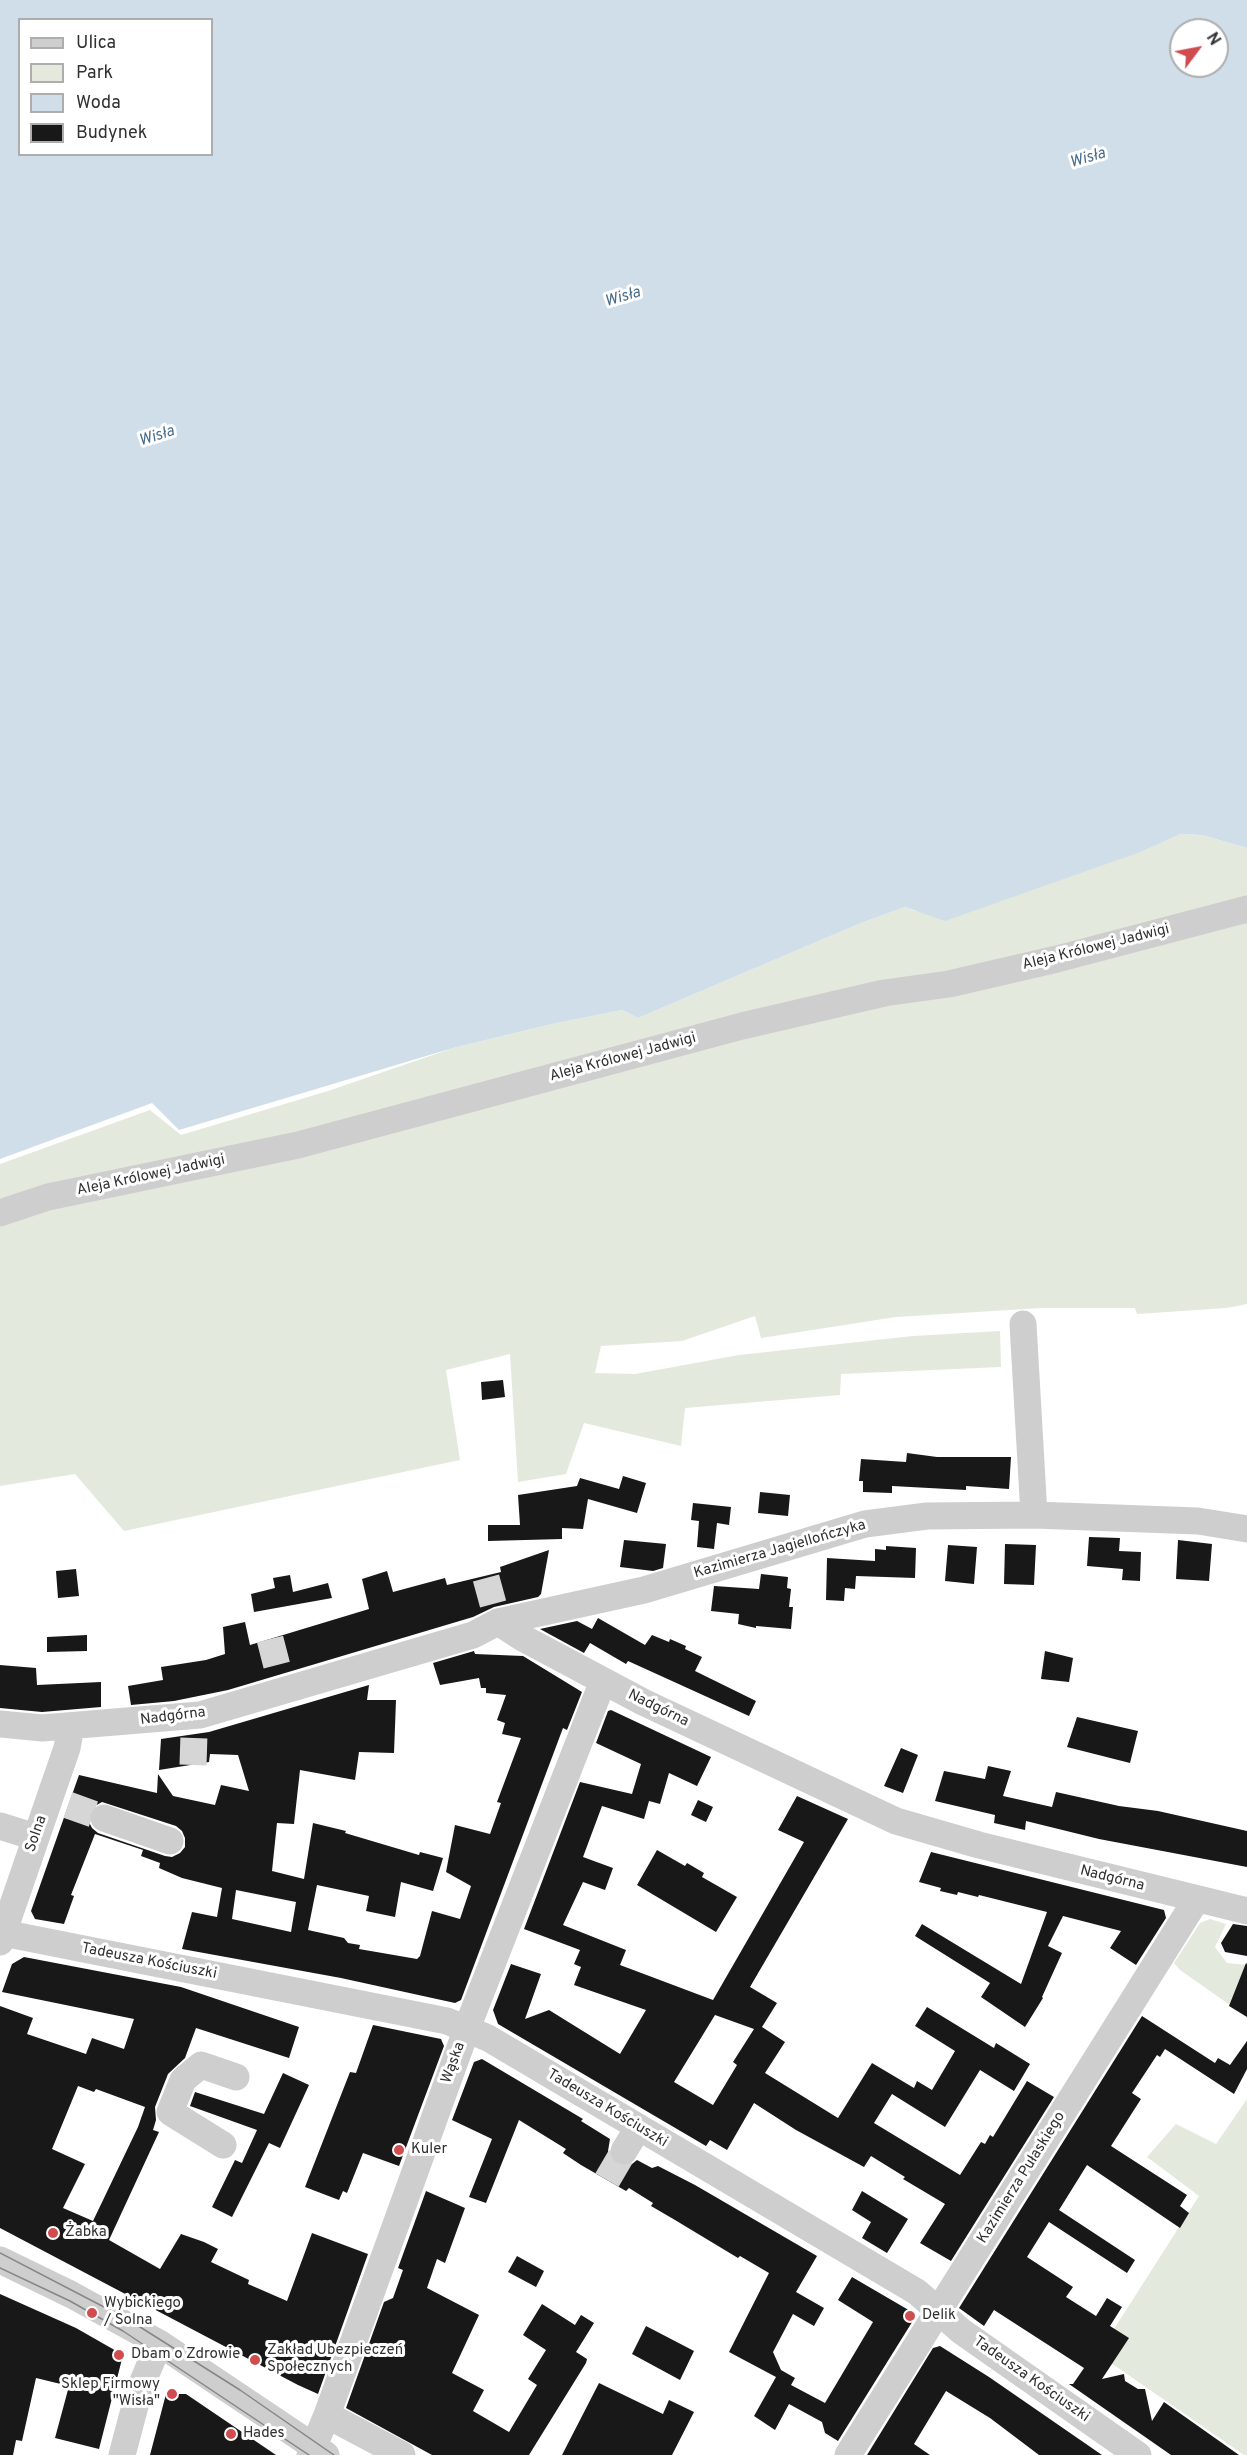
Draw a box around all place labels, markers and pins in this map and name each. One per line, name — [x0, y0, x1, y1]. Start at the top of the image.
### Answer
place label: Kuler — [411, 2141, 447, 2159]
marker: Kuler — [392, 2143, 406, 2157]
place label: Żabka — [65, 2224, 107, 2242]
marker: Żabka — [46, 2226, 60, 2240]
place label: Wybickiego / Solna — [104, 2295, 181, 2330]
marker: Wybickiego / Solna — [85, 2306, 99, 2320]
place label: Delik — [922, 2307, 956, 2325]
marker: Delik — [903, 2309, 917, 2323]
place label: Zakład Ubezpieczeń Społecznych — [267, 2342, 403, 2377]
place label: Dbam o Zdrowie — [131, 2346, 240, 2364]
marker: Dbam o Zdrowie — [112, 2348, 126, 2362]
marker: Zakład Ubezpieczeń Społecznych — [248, 2353, 262, 2367]
place label: Sklep Firmowy "Wisła" — [61, 2376, 160, 2411]
marker: Sklep Firmowy "Wisła" — [165, 2387, 179, 2401]
place label: Hades — [243, 2425, 285, 2443]
marker: Hades — [224, 2427, 238, 2441]

